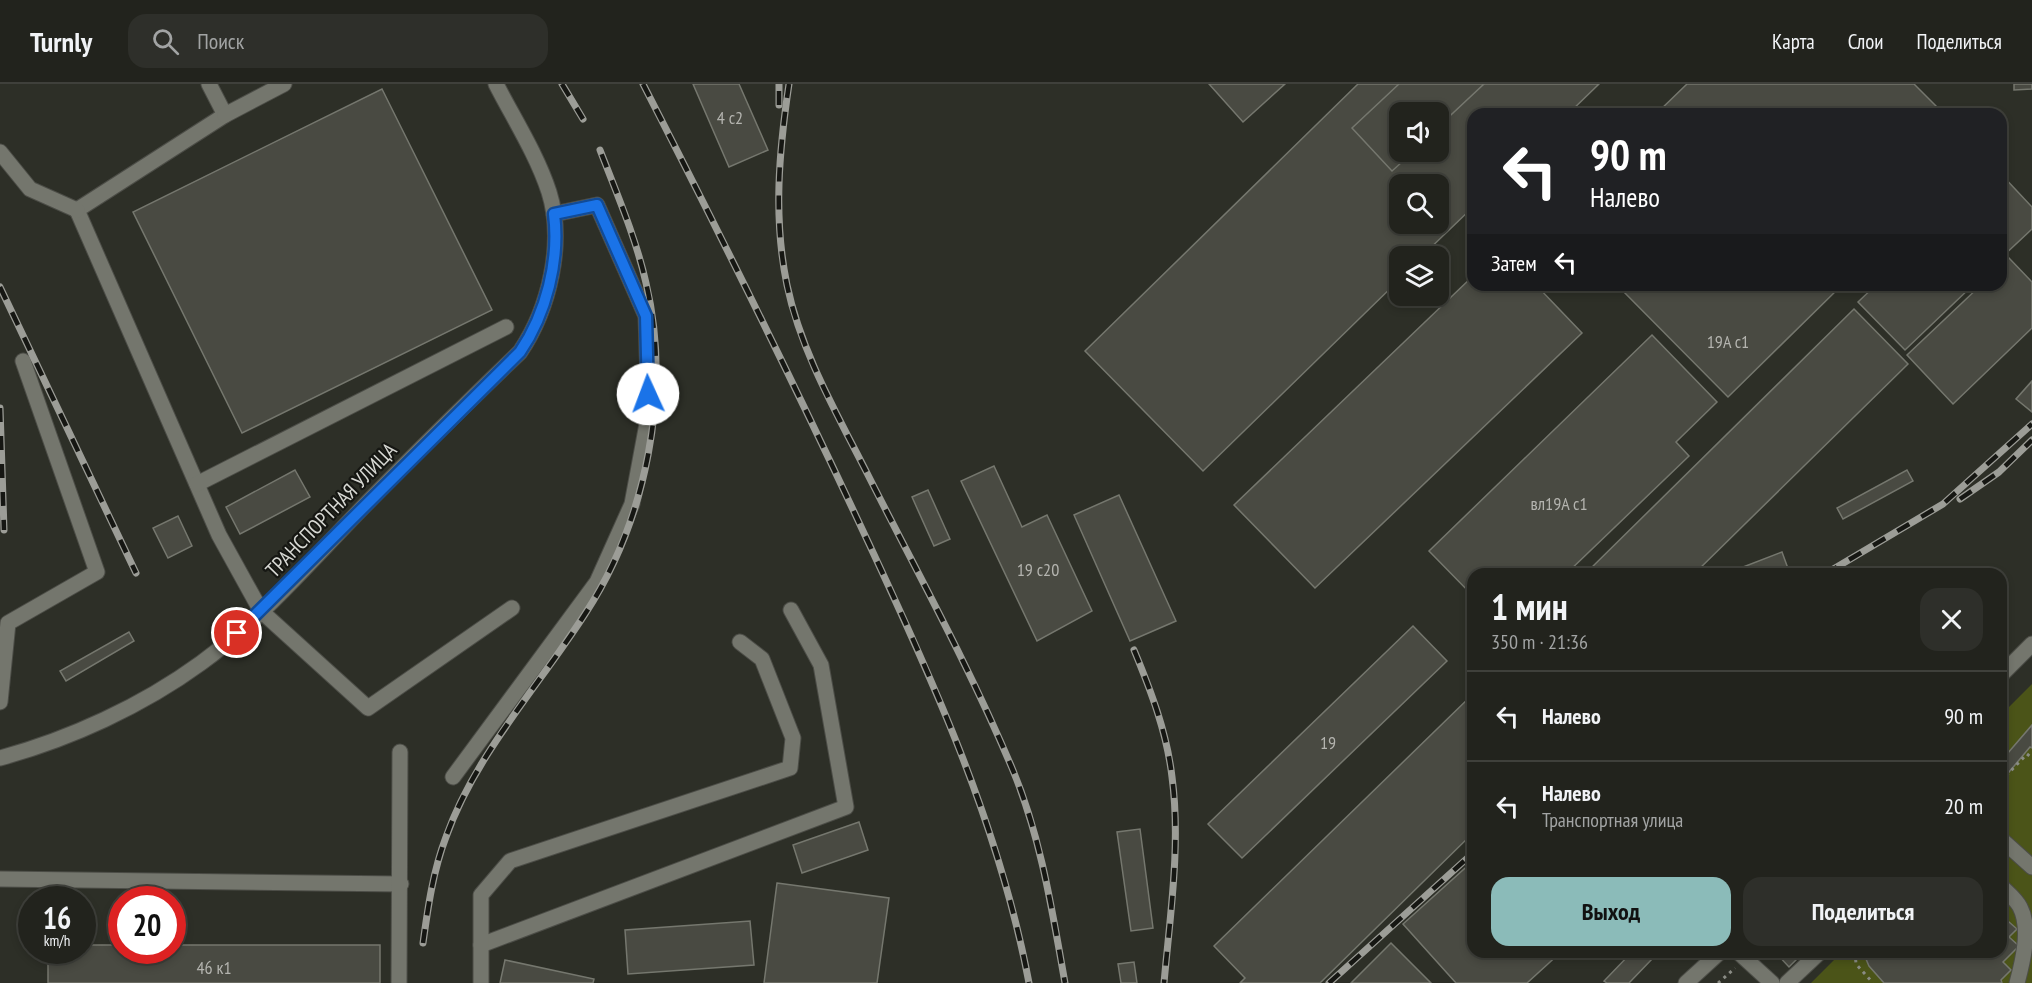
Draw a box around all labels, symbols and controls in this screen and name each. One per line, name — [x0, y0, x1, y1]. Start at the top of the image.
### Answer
search box — [128, 14, 548, 68]
text: Turnly — [30, 23, 92, 60]
icon: search — [149, 25, 182, 58]
text: Поиск — [197, 27, 244, 55]
text: Карта — [1772, 28, 1815, 55]
text: Слои — [1848, 28, 1883, 55]
text: Поделиться — [1916, 28, 2002, 55]
map controls — [1389, 102, 1449, 306]
button: sound — [1389, 102, 1449, 162]
house number: 4 с2 — [717, 106, 743, 129]
text: 90 m — [1590, 127, 1667, 182]
icon: left — [1491, 132, 1569, 210]
button: search — [1389, 174, 1449, 234]
text: Налево — [1590, 180, 1660, 214]
button: layers — [1389, 246, 1449, 306]
icon: left — [1549, 246, 1582, 279]
text: Затем — [1491, 249, 1537, 277]
house number: 19А с1 — [1707, 330, 1749, 353]
position arrow — [616, 362, 680, 426]
street label: ТРАНСПОРТНАЯ УЛИЦА — [260, 437, 402, 583]
house number: вл19А с1 — [1530, 492, 1588, 515]
house number: 19 с20 — [1017, 558, 1059, 581]
text: 1 мин — [1491, 583, 1568, 630]
button: close — [1920, 588, 1983, 651]
pin — [211, 607, 262, 658]
icon: arrive — [220, 616, 253, 649]
text: 350 m · 21:36 — [1491, 629, 1588, 655]
icon: left — [1491, 700, 1524, 733]
text: Налево — [1542, 702, 1601, 730]
text: 90 m — [1944, 702, 1983, 730]
house number: 19 — [1320, 731, 1336, 754]
text: Налево — [1542, 779, 1601, 807]
icon: left — [1491, 790, 1524, 823]
text: 20 m — [1944, 792, 1983, 820]
text: Транспортная улица — [1542, 807, 1683, 833]
button: Выход — [1491, 877, 1731, 946]
button: Поделиться — [1743, 877, 1983, 946]
speed limit sign: 20 — [108, 886, 186, 964]
text: 16 — [43, 898, 71, 937]
text: km/h — [44, 931, 70, 950]
house number: 46 к1 — [196, 956, 232, 979]

